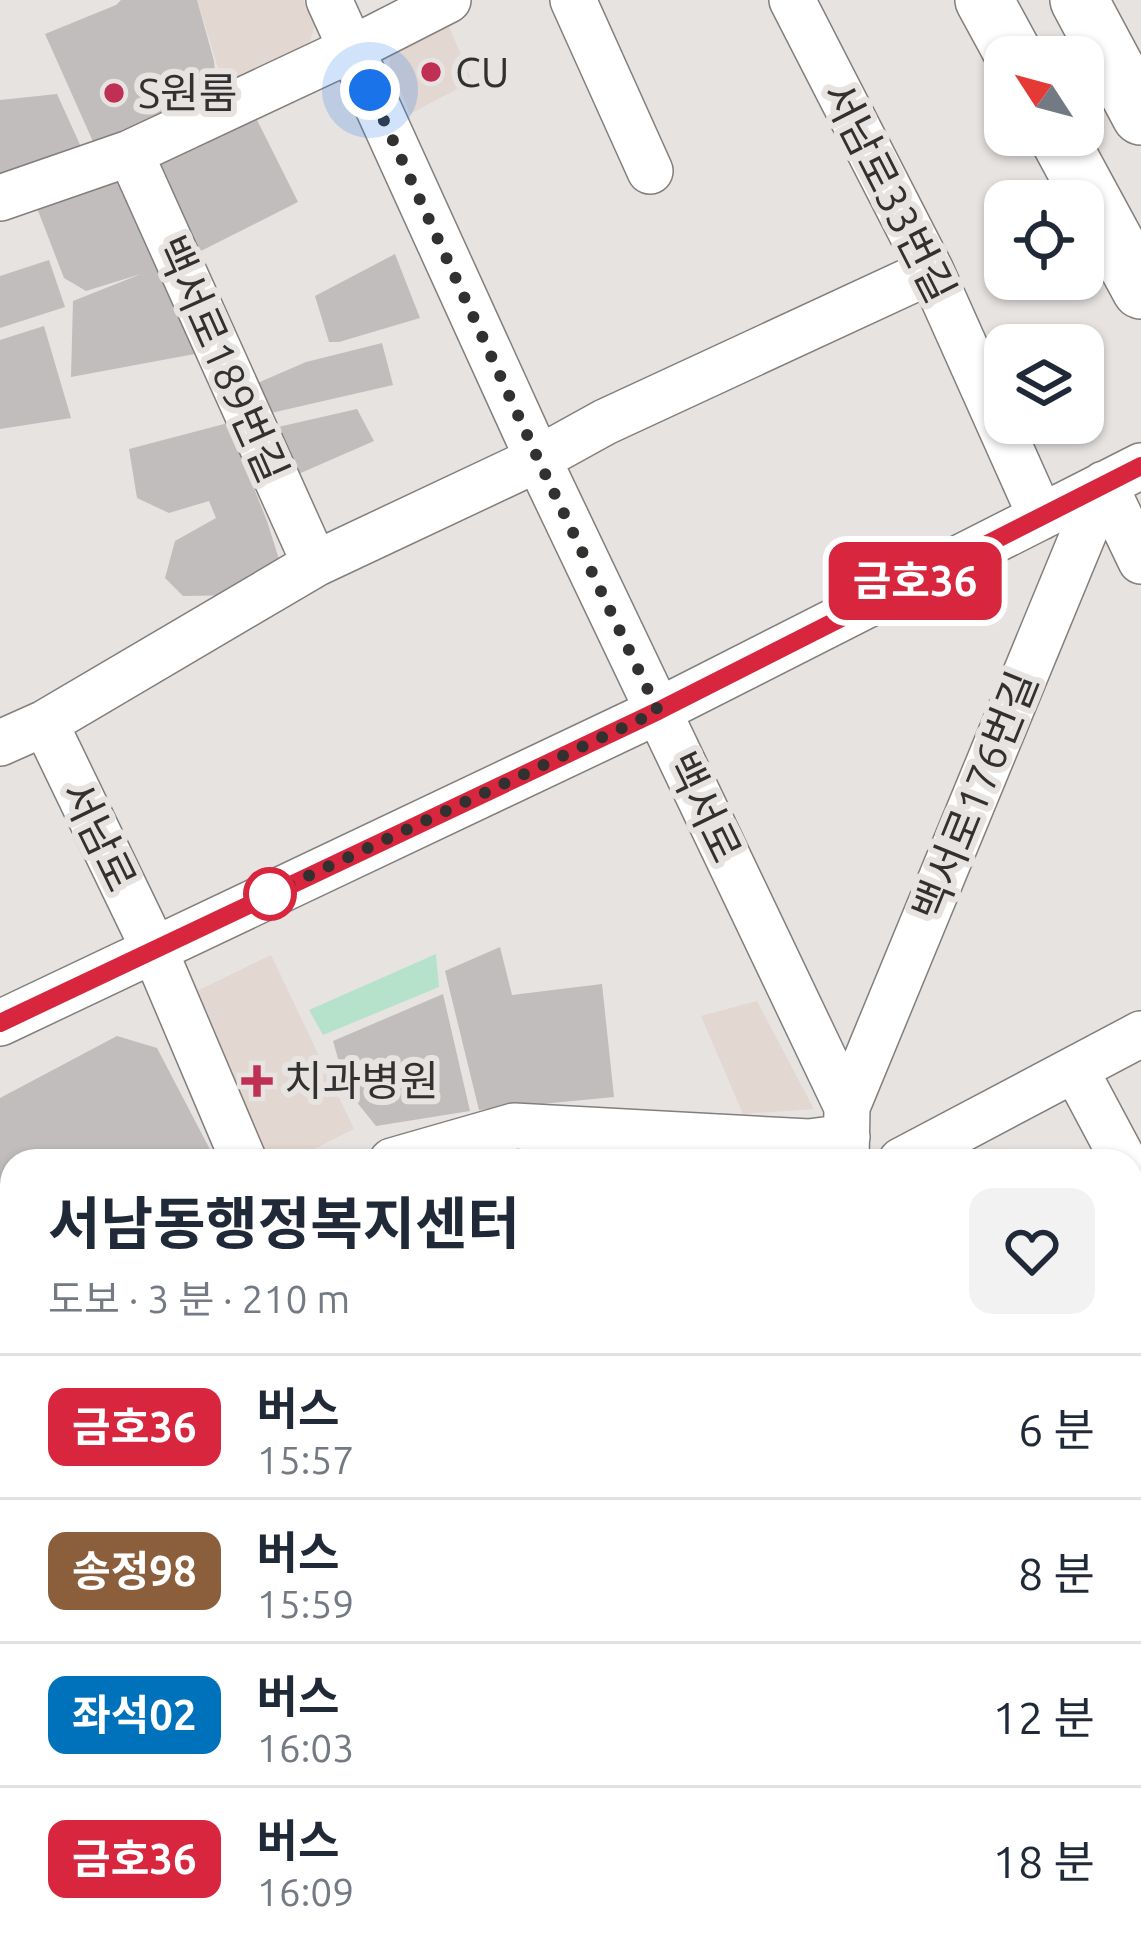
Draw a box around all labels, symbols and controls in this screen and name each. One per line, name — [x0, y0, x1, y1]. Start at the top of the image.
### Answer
north arrow — [984, 36, 1104, 156]
map controls — [984, 36, 1104, 444]
place label: CU — [455, 48, 509, 95]
marker: CU — [418, 59, 444, 85]
your location — [340, 60, 400, 120]
place label: S원룸 — [138, 69, 237, 116]
street label: 서남로33번길 — [814, 74, 965, 310]
marker: S원룸 — [101, 80, 127, 106]
button: locate — [984, 180, 1104, 300]
street label: 백서로189번길 — [147, 229, 298, 489]
button: layers — [984, 324, 1104, 444]
line badge: 금호36 — [831, 542, 999, 620]
text: 금호36 — [853, 557, 977, 604]
street label: 백서로176번길 — [903, 664, 1046, 927]
street label: 백서로 — [658, 744, 751, 869]
street label: 서남로 — [53, 773, 146, 898]
unlabelled marker — [245, 869, 295, 919]
place label: 치과병원 — [284, 1057, 439, 1104]
marker: 치과병원 — [241, 1065, 273, 1097]
button: heart — [969, 1188, 1095, 1314]
text: 서남동행정복지센터 — [48, 1191, 520, 1255]
text: 도보 · 3 분 · 210 m — [48, 1277, 350, 1320]
text: 버스 — [257, 1383, 339, 1434]
text: 금호36 — [72, 1403, 197, 1450]
text: 6 분 — [1018, 1404, 1095, 1455]
text: 15:57 — [257, 1438, 354, 1481]
text: 버스 — [257, 1527, 339, 1578]
text: 송정98 — [72, 1547, 197, 1594]
text: 8 분 — [1018, 1548, 1095, 1599]
text: 15:59 — [257, 1582, 354, 1625]
text: 버스 — [257, 1671, 339, 1722]
text: 좌석02 — [72, 1691, 197, 1738]
text: 12 분 — [993, 1692, 1095, 1743]
text: 16:03 — [257, 1726, 354, 1769]
text: 버스 — [257, 1815, 339, 1866]
text: 금호36 — [72, 1835, 197, 1882]
text: 18 분 — [993, 1836, 1095, 1887]
text: 16:09 — [257, 1870, 354, 1913]

